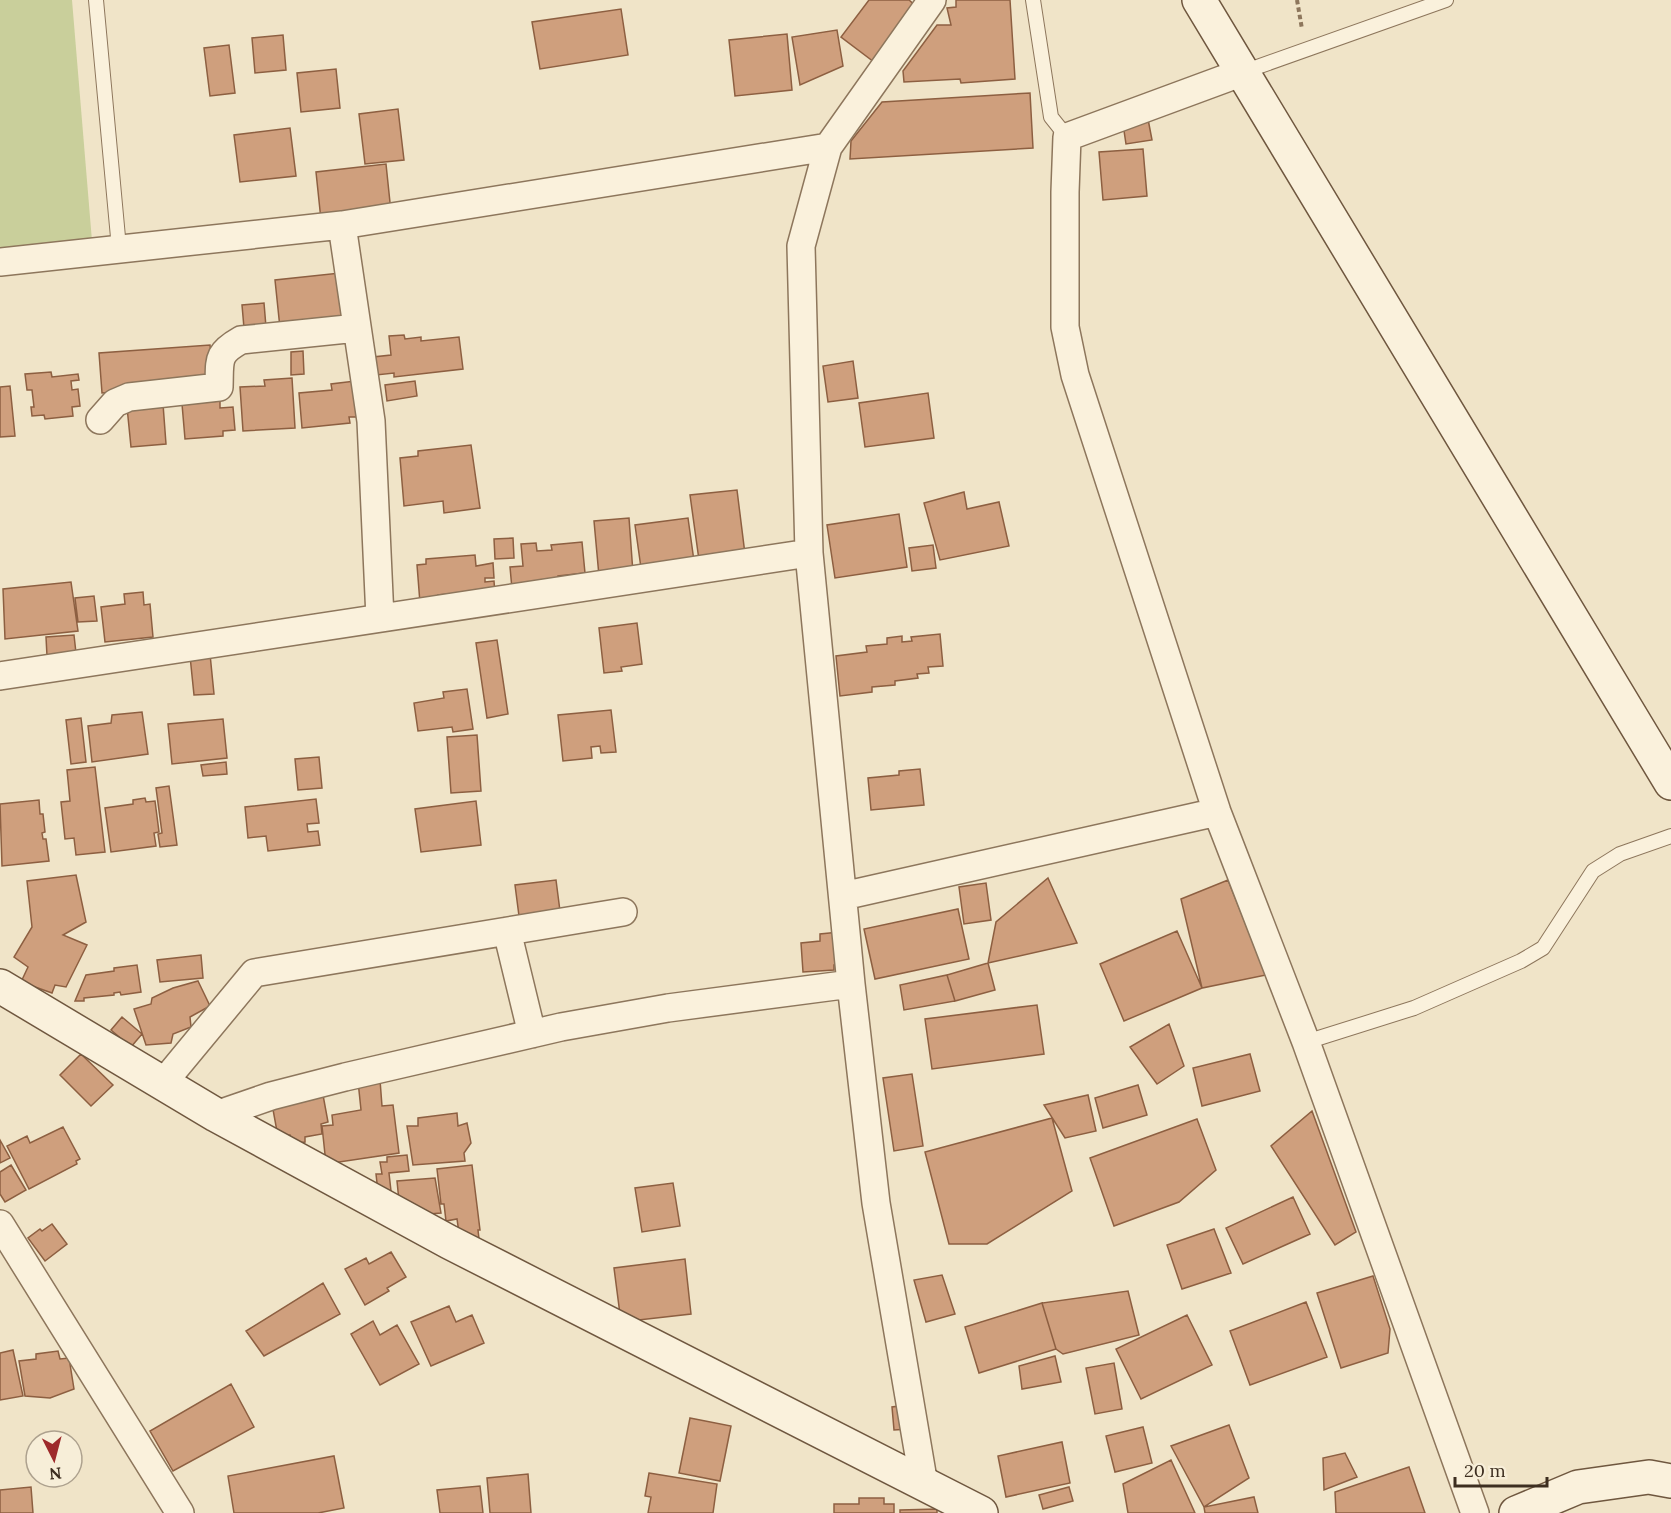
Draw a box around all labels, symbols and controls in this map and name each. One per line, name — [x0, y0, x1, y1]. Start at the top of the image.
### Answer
north arrow — [24, 1429, 84, 1489]
scale bar — [1455, 1450, 1546, 1488]
text: 20 m — [1464, 1459, 1506, 1482]
text: N — [48, 1463, 63, 1485]

